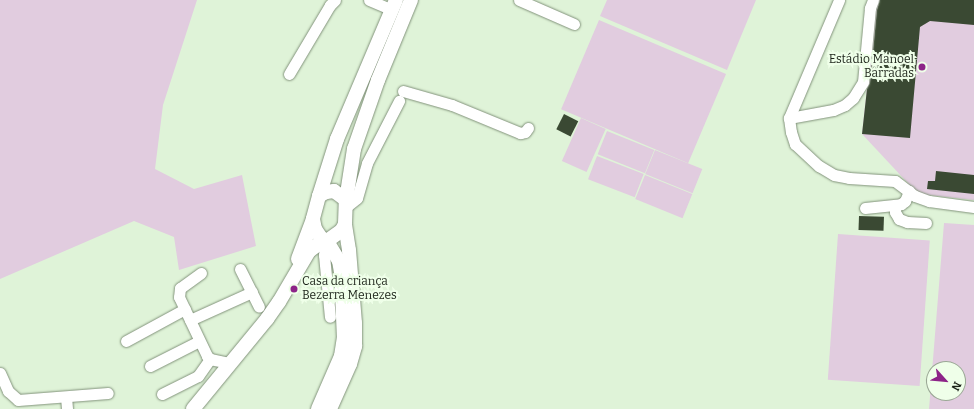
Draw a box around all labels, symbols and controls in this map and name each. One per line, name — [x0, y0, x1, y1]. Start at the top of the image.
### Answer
place label: Estádio Manoel Barradas — [829, 53, 914, 81]
marker: Estádio Manoel Barradas — [917, 62, 927, 72]
place label: Casa da criança Bezerra Menezes — [302, 275, 397, 303]
marker: Casa da criança Bezerra Menezes — [289, 284, 299, 294]
north arrow — [926, 361, 966, 401]
text: N — [949, 379, 964, 393]

